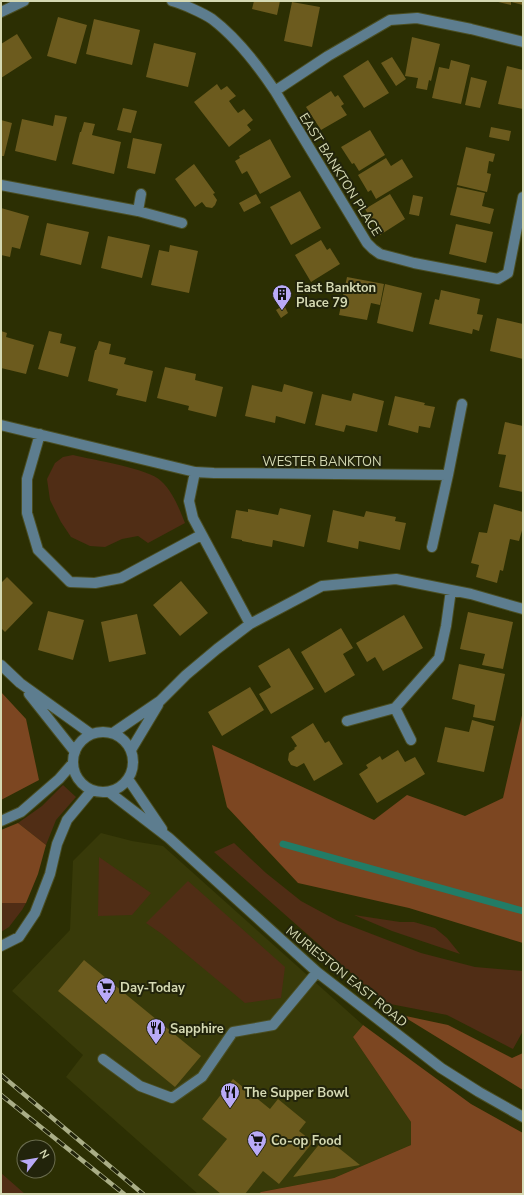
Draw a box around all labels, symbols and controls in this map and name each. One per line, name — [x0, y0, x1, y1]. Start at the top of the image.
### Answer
street label: EAST BANKTON PLACE — [295, 110, 385, 240]
place label: East Bankton Place 79 — [296, 279, 376, 312]
building icon: East Bankton Place 79 — [271, 283, 293, 311]
street label: WESTER BANKTON — [262, 453, 382, 471]
street label: MURIESTON EAST ROAD — [282, 922, 411, 1031]
supermarket icon: Day-Today — [95, 976, 117, 1004]
place label: Day-Today — [120, 979, 185, 997]
restaurant icon: Sapphire — [145, 1017, 167, 1045]
place label: Sapphire — [170, 1020, 224, 1038]
restaurant icon: The Supper Bowl — [219, 1081, 241, 1109]
place label: The Supper Bowl — [244, 1084, 350, 1102]
supermarket icon: Co-op Food — [246, 1129, 268, 1157]
place label: Co-op Food — [271, 1132, 342, 1150]
north arrow — [16, 1139, 56, 1179]
text: N — [36, 1147, 53, 1161]

